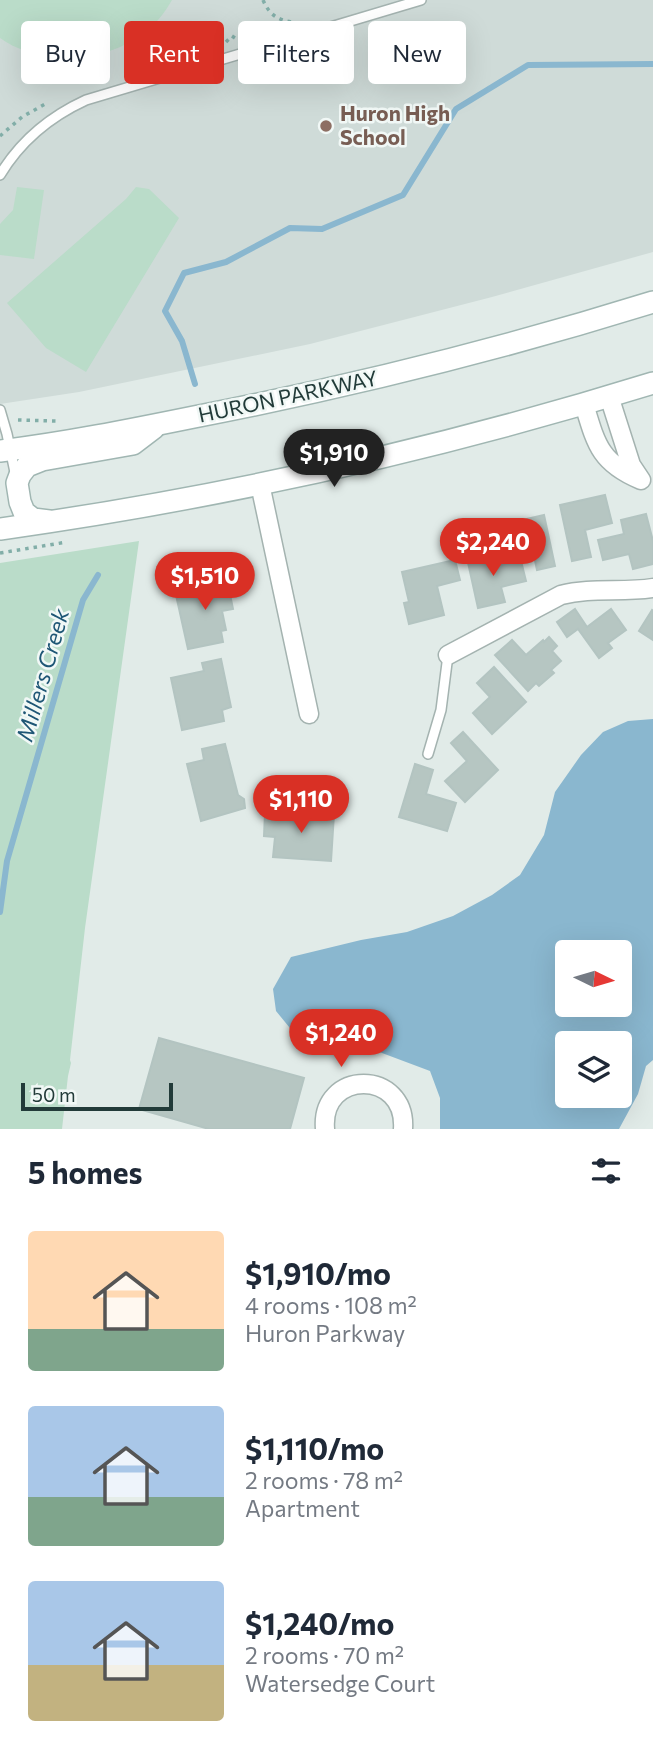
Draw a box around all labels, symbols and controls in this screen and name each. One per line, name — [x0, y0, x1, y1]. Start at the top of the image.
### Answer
chip: Buy — [21, 21, 110, 84]
chip: Rent — [124, 21, 224, 84]
chip: Filters — [238, 21, 354, 84]
chip: New — [368, 21, 466, 84]
place label: Huron High School — [340, 100, 450, 149]
marker: Huron High School — [318, 118, 334, 134]
street label: HURON PARKWAY — [196, 364, 380, 427]
pin: $1,910 — [277, 430, 391, 489]
text: $1,910 — [300, 438, 368, 466]
pin: $2,240 — [436, 518, 550, 578]
text: $2,240 — [456, 527, 530, 555]
pin: $1,510 — [148, 552, 262, 612]
text: $1,510 — [171, 561, 239, 589]
water label: Millers Creek — [10, 605, 74, 744]
pin: $1,110 — [244, 776, 358, 835]
text: $1,110 — [269, 784, 333, 812]
north arrow — [555, 940, 632, 1017]
map controls — [555, 940, 632, 1108]
pin: $1,240 — [284, 1010, 398, 1069]
text: $1,240 — [305, 1018, 377, 1046]
button: layers — [555, 1031, 632, 1108]
scale bar — [21, 1080, 173, 1112]
text: 50 m — [32, 1083, 76, 1106]
icon: filters — [587, 1152, 625, 1190]
text: 5 homes — [28, 1153, 142, 1190]
text: $1,910/mo — [245, 1254, 391, 1291]
icon: home — [84, 1259, 168, 1343]
text: 4 rooms · 108 m² — [245, 1291, 417, 1319]
text: Huron Parkway — [245, 1319, 405, 1347]
text: $1,110/mo — [245, 1429, 384, 1466]
icon: home — [84, 1434, 168, 1518]
text: 2 rooms · 78 m² — [245, 1466, 403, 1494]
text: Apartment — [245, 1494, 360, 1522]
text: $1,240/mo — [245, 1604, 394, 1641]
icon: home — [84, 1609, 168, 1693]
text: 2 rooms · 70 m² — [245, 1641, 404, 1669]
text: Watersedge Court — [245, 1669, 435, 1697]

